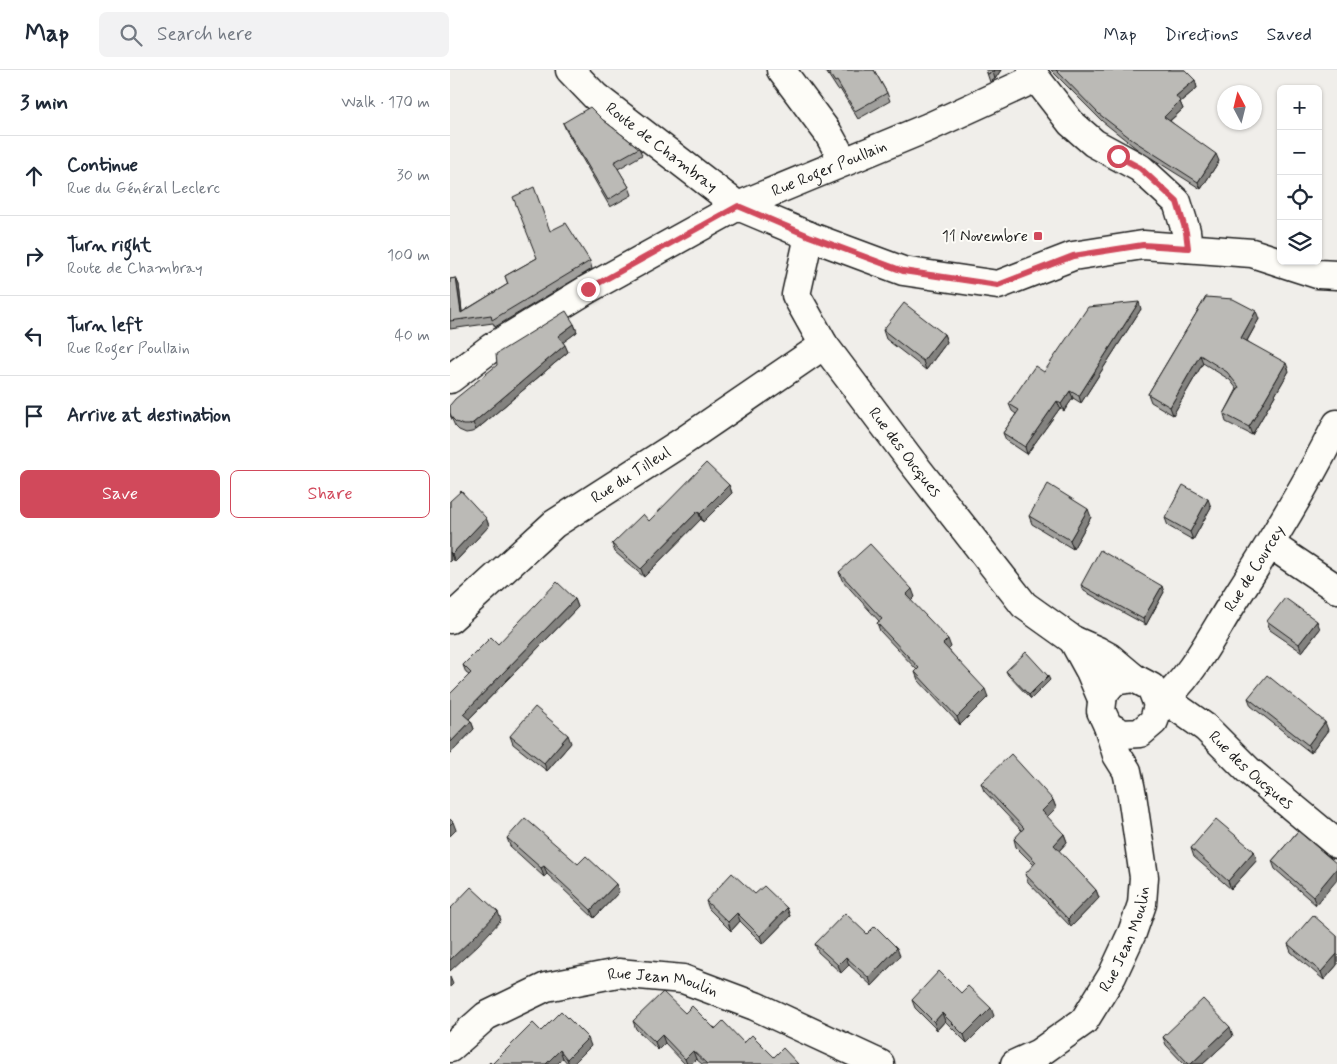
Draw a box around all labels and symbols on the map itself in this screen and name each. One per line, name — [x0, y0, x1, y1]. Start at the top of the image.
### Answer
north arrow — [1217, 85, 1262, 130]
street label: Route de Chambray — [601, 97, 722, 197]
street label: Rue Roger Poullain — [768, 135, 890, 201]
route start — [1107, 145, 1130, 168]
place label: 11 Novembre — [942, 226, 1028, 247]
marker: 11 Novembre — [1032, 230, 1044, 242]
route end — [577, 278, 600, 301]
street label: Rue des Oucques — [864, 403, 946, 501]
street label: Rue du Tilleul — [587, 441, 675, 508]
street label: Rue de Courcey — [1219, 521, 1290, 616]
street label: Rue des Oucques — [1204, 726, 1298, 814]
street label: Rue Jean Moulin — [1094, 886, 1154, 996]
street label: Rue Jean Moulin — [606, 962, 721, 1002]

